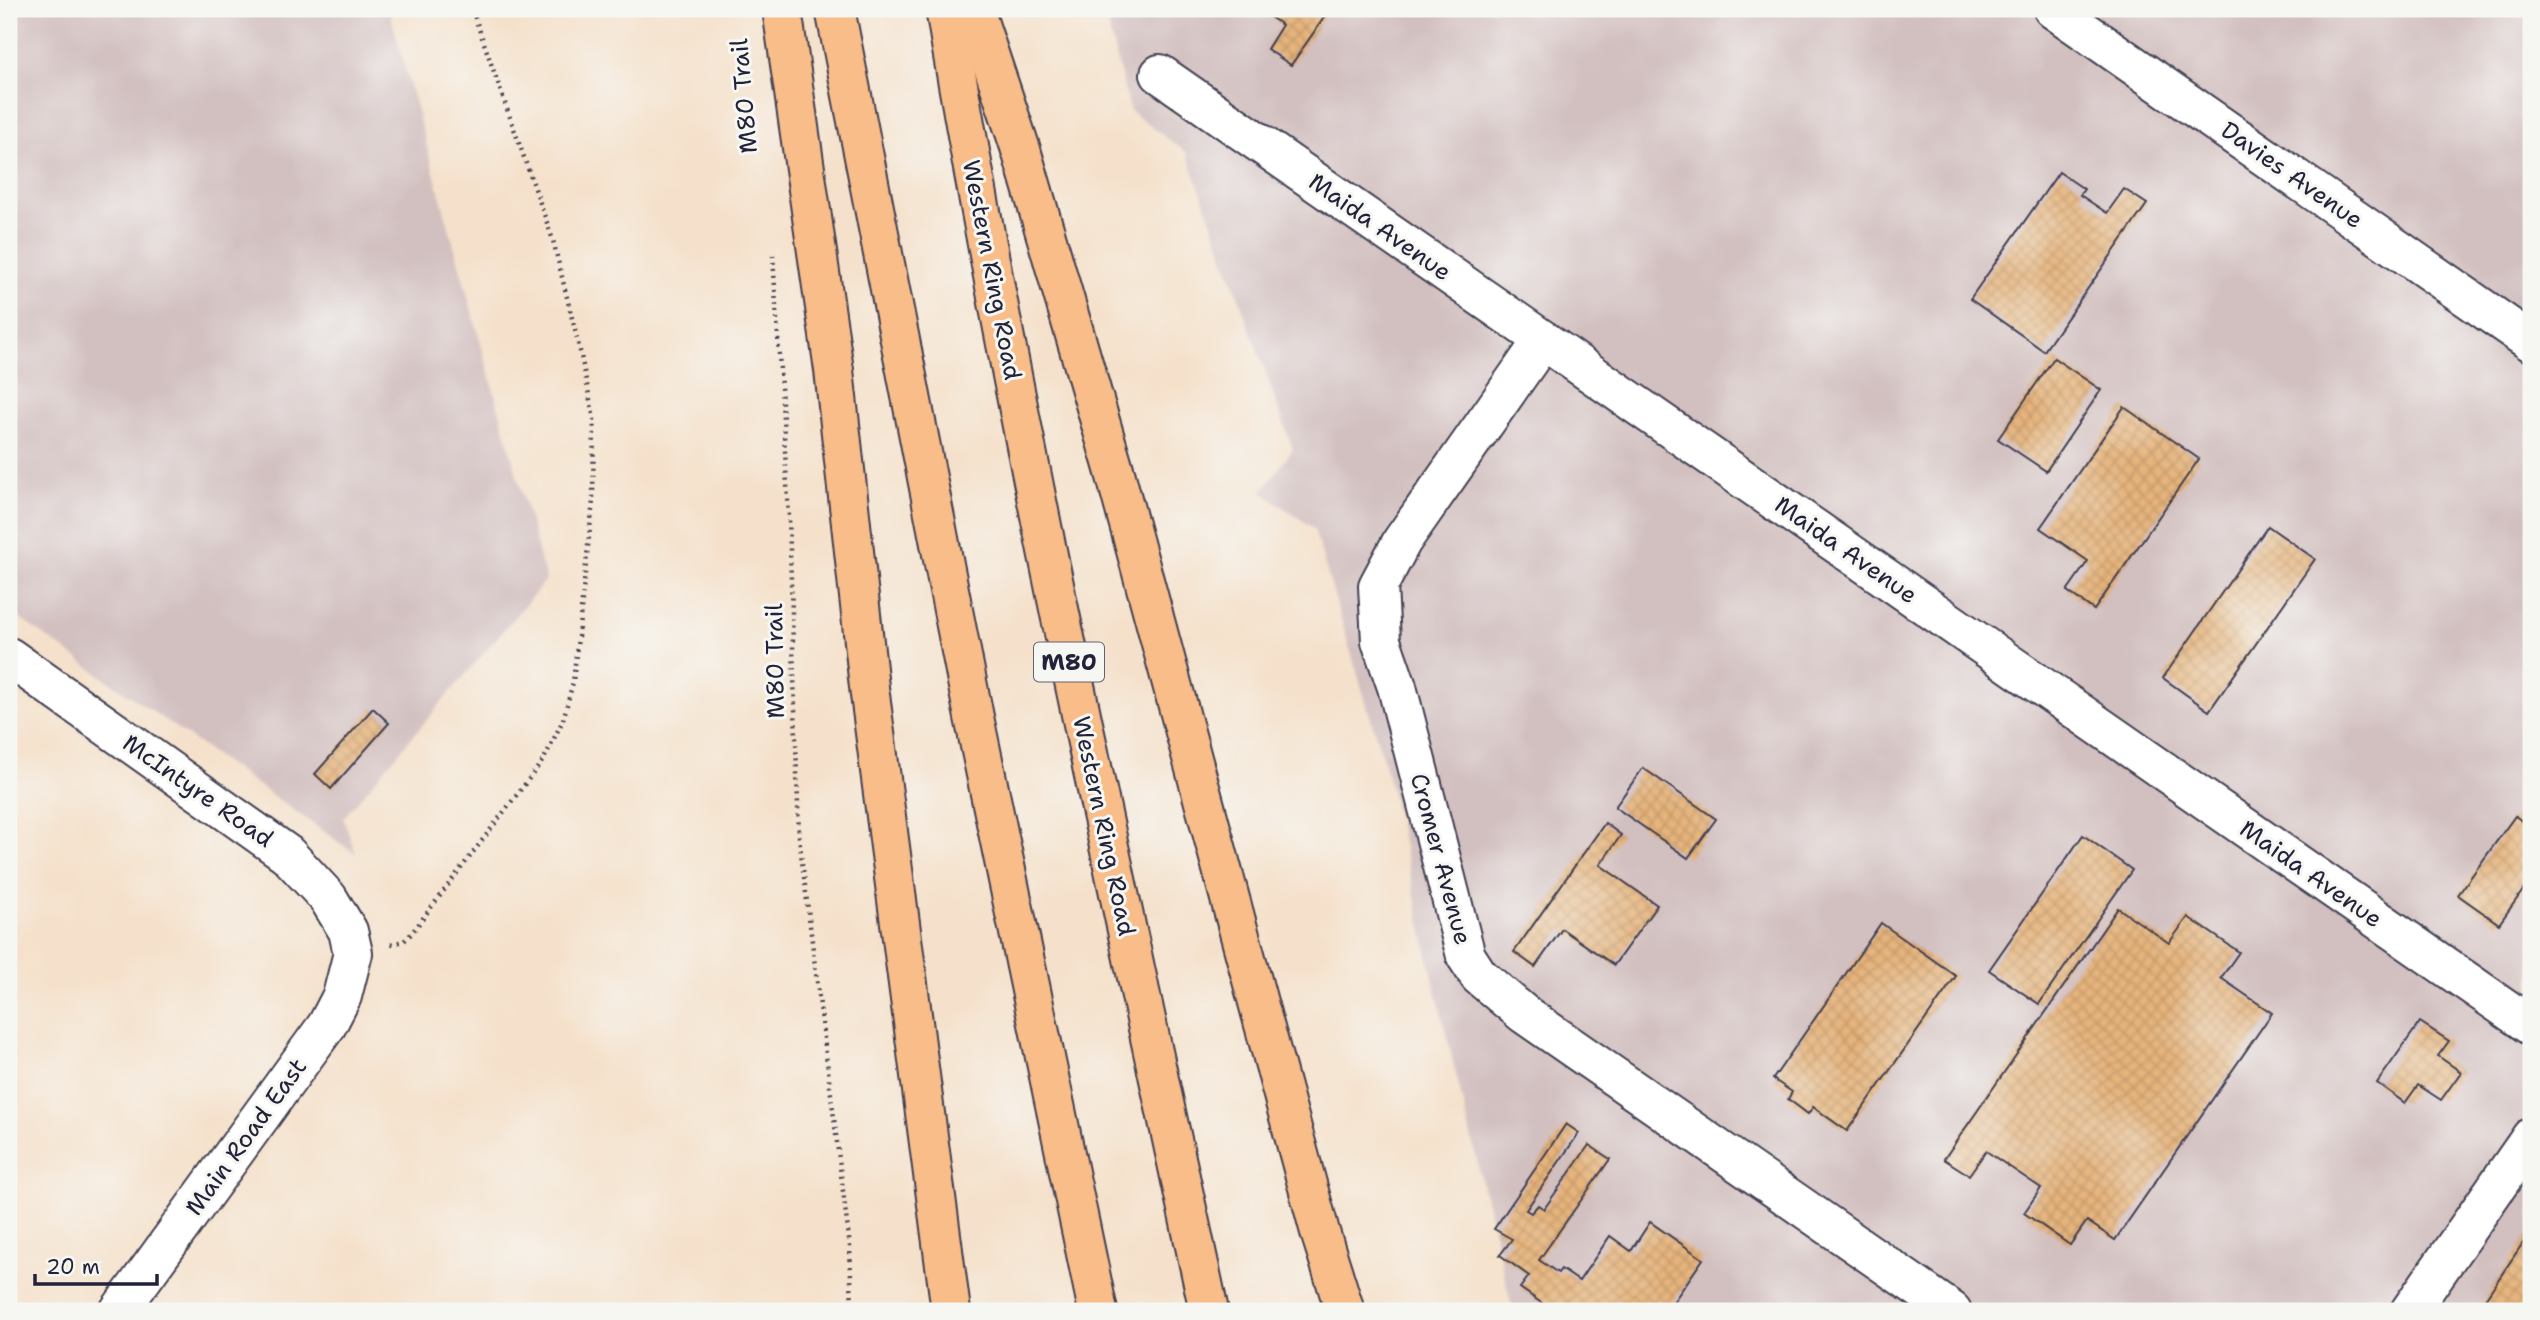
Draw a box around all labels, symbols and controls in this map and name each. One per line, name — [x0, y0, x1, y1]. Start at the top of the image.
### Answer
street label: M80 Trail — [723, 36, 765, 155]
street label: Davies Avenue — [2215, 114, 2369, 236]
street label: Western Ring Road — [955, 157, 1029, 383]
street label: Maida Avenue — [1302, 166, 1458, 288]
street label: Maida Avenue — [1768, 489, 1924, 611]
street label: M80 Trail — [758, 602, 792, 719]
road number: M80 — [1034, 642, 1104, 682]
street label: Western Ring Road — [1065, 713, 1143, 939]
street label: McIntyre Road — [116, 727, 280, 855]
street label: Cromer Avenue — [1403, 770, 1479, 948]
street label: Maida Avenue — [2233, 813, 2389, 935]
street label: Main Road East — [178, 1052, 314, 1222]
scale bar — [35, 1243, 158, 1287]
text: 20 m — [46, 1253, 100, 1281]

